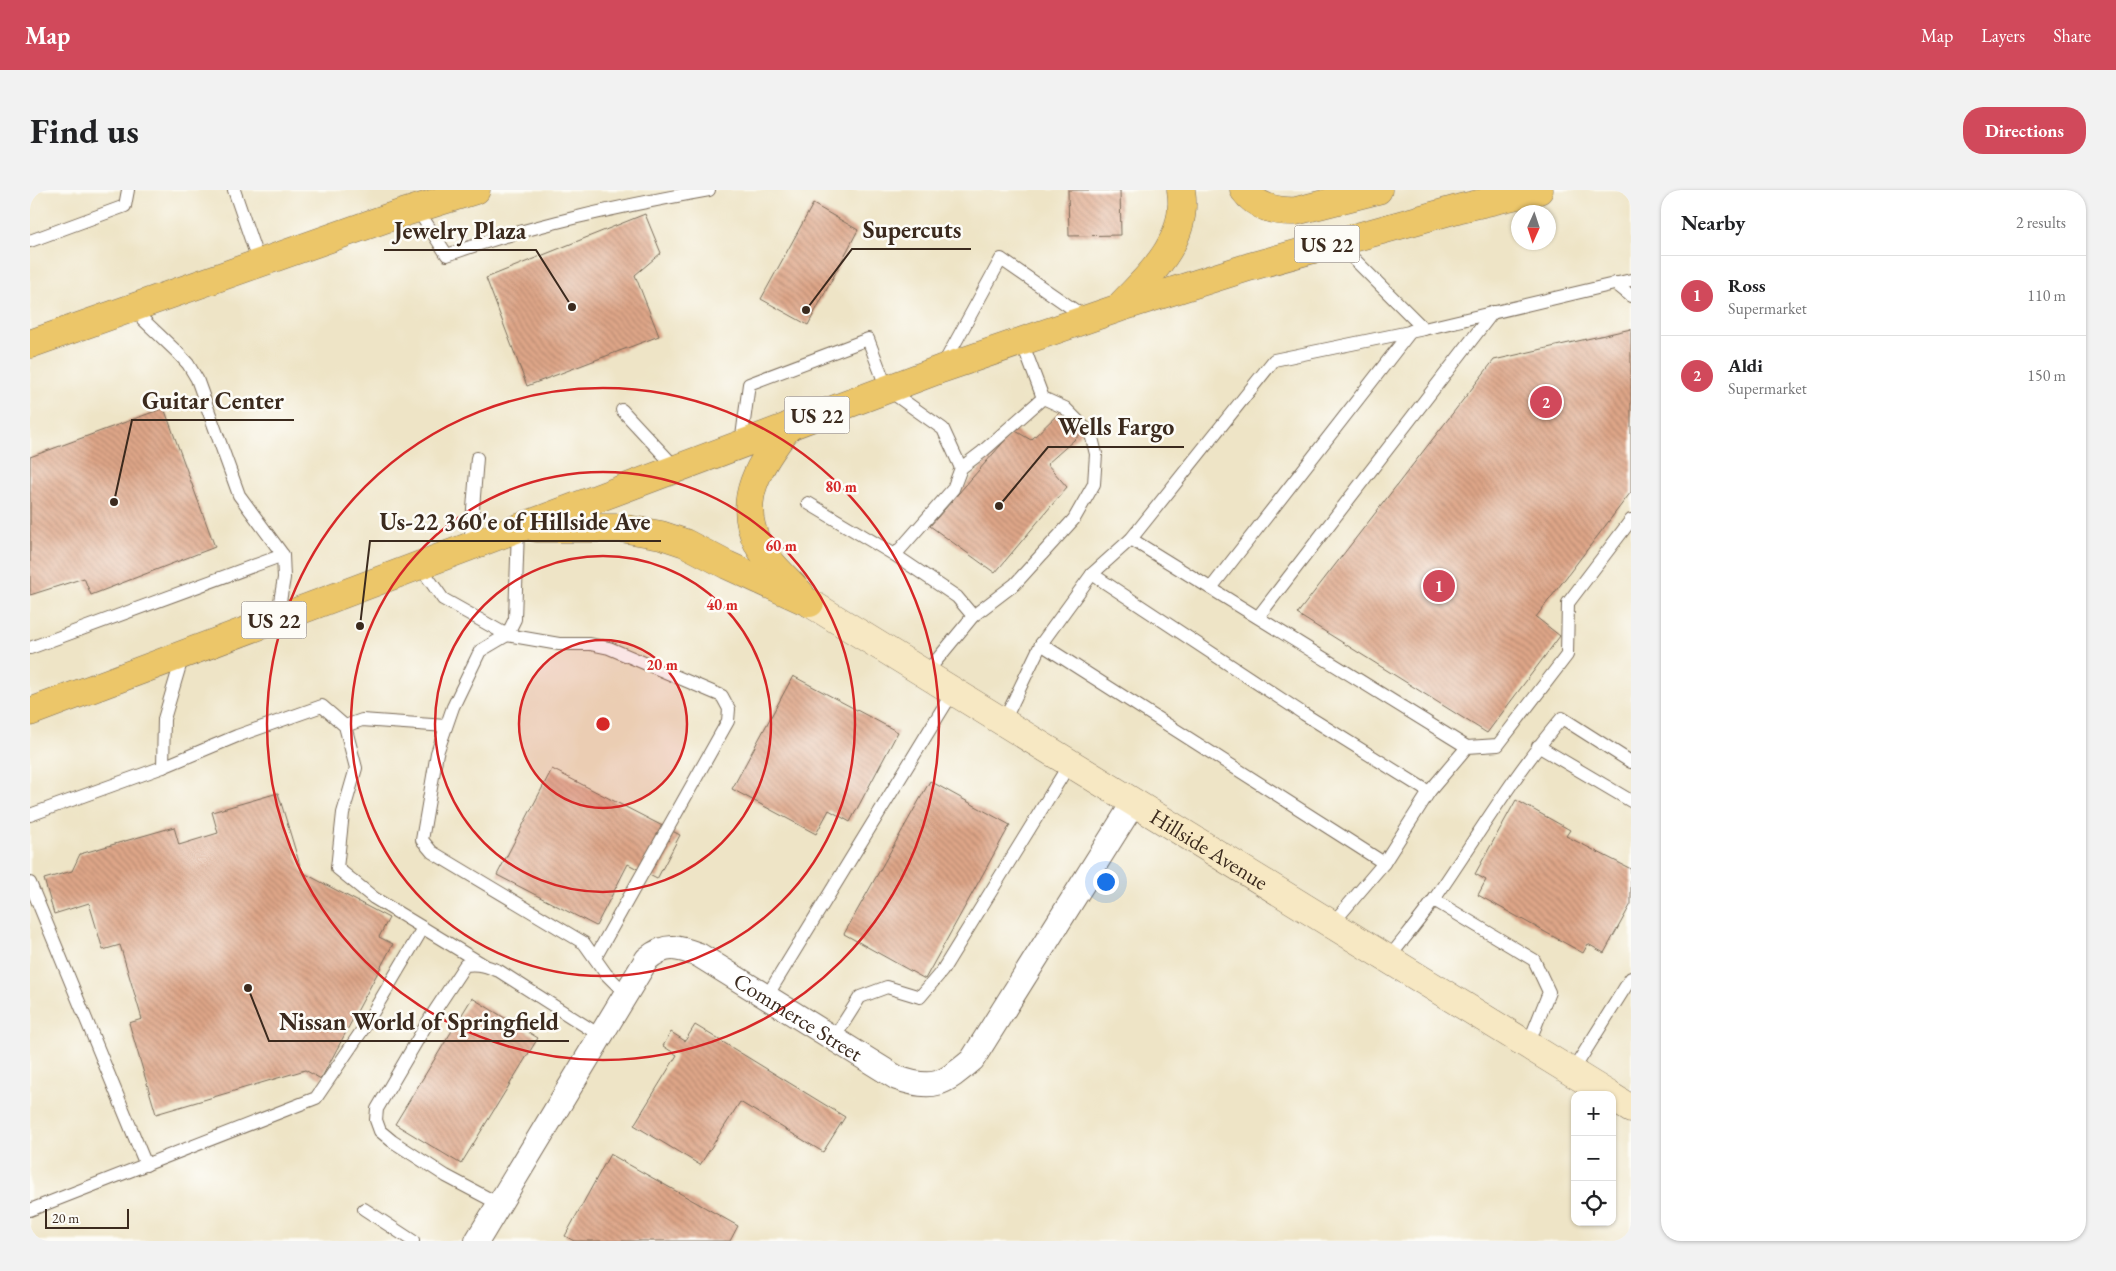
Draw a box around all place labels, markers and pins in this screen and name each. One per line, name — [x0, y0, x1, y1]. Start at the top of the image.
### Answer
callout: Supercuts — [852, 210, 971, 249]
callout: Jewelry Plaza — [384, 211, 536, 250]
callout: Guitar Center — [132, 381, 294, 420]
pin: 2 — [1530, 383, 1562, 421]
callout: Wells Fargo — [1048, 408, 1184, 447]
callout: Us-22 360'e of Hillside Ave — [370, 502, 661, 541]
pin: 1 — [1423, 567, 1455, 605]
centre of rings — [594, 715, 612, 733]
callout: Nissan World of Springfield — [269, 1002, 569, 1041]

